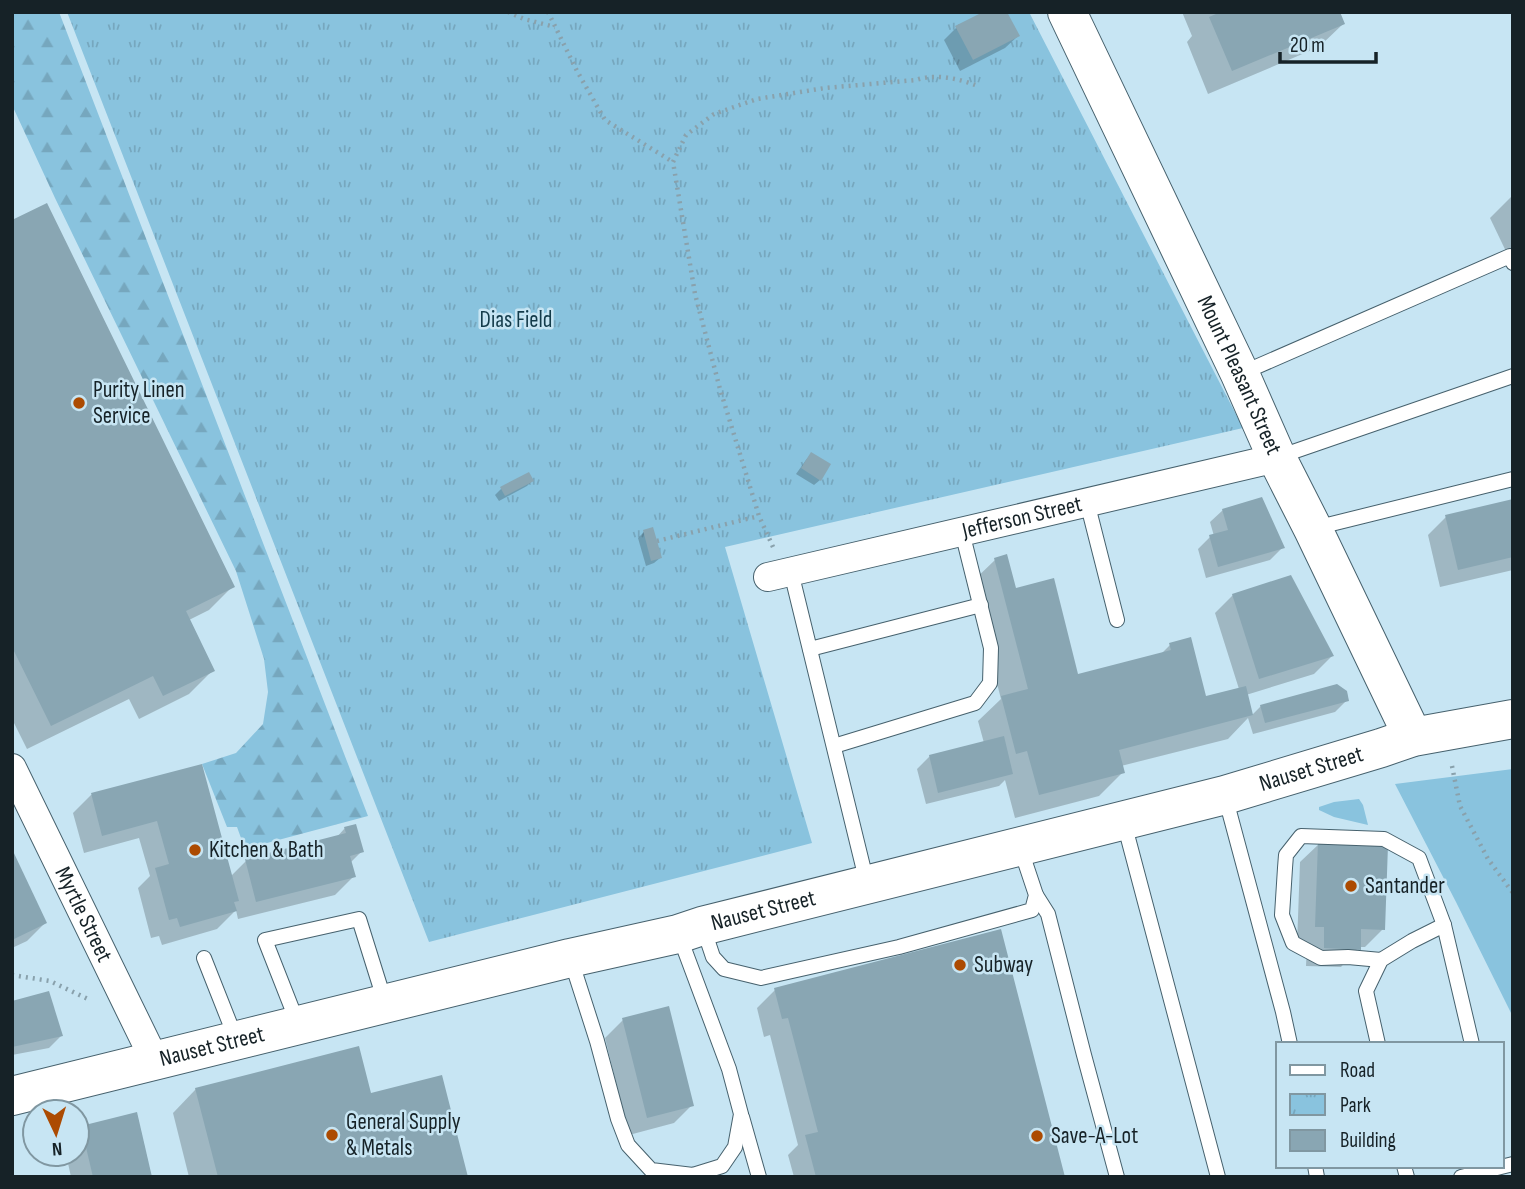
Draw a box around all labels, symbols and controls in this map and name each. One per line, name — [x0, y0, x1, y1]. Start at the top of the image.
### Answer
scale bar — [1280, 21, 1376, 65]
text: 20 m — [1290, 33, 1325, 58]
street label: Mount Pleasant Street — [1191, 291, 1288, 459]
park label: Dias Field — [480, 306, 552, 334]
place label: Purity Linen Service — [93, 376, 185, 430]
marker: Purity Linen Service — [71, 395, 87, 411]
street label: Jefferson Street — [959, 490, 1085, 545]
street label: Nauset Street — [1256, 740, 1366, 798]
place label: Kitchen & Bath — [209, 836, 324, 864]
marker: Kitchen & Bath — [187, 842, 203, 858]
street label: Myrtle Street — [48, 862, 118, 967]
place label: Santander — [1365, 872, 1445, 900]
marker: Santander — [1343, 878, 1359, 894]
street label: Nauset Street — [708, 884, 819, 937]
place label: Subway — [974, 951, 1033, 979]
marker: Subway — [952, 957, 968, 973]
street label: Nauset Street — [157, 1020, 267, 1073]
legend — [1276, 1042, 1504, 1168]
text: Road — [1340, 1058, 1375, 1083]
text: Park — [1340, 1093, 1371, 1118]
north arrow — [21, 1098, 91, 1168]
place label: General Supply & Metals — [346, 1108, 461, 1162]
place label: Save-A-Lot — [1051, 1122, 1138, 1150]
marker: General Supply & Metals — [324, 1127, 340, 1143]
marker: Save-A-Lot — [1029, 1128, 1045, 1144]
text: Building — [1340, 1128, 1396, 1153]
text: N — [51, 1137, 63, 1160]

